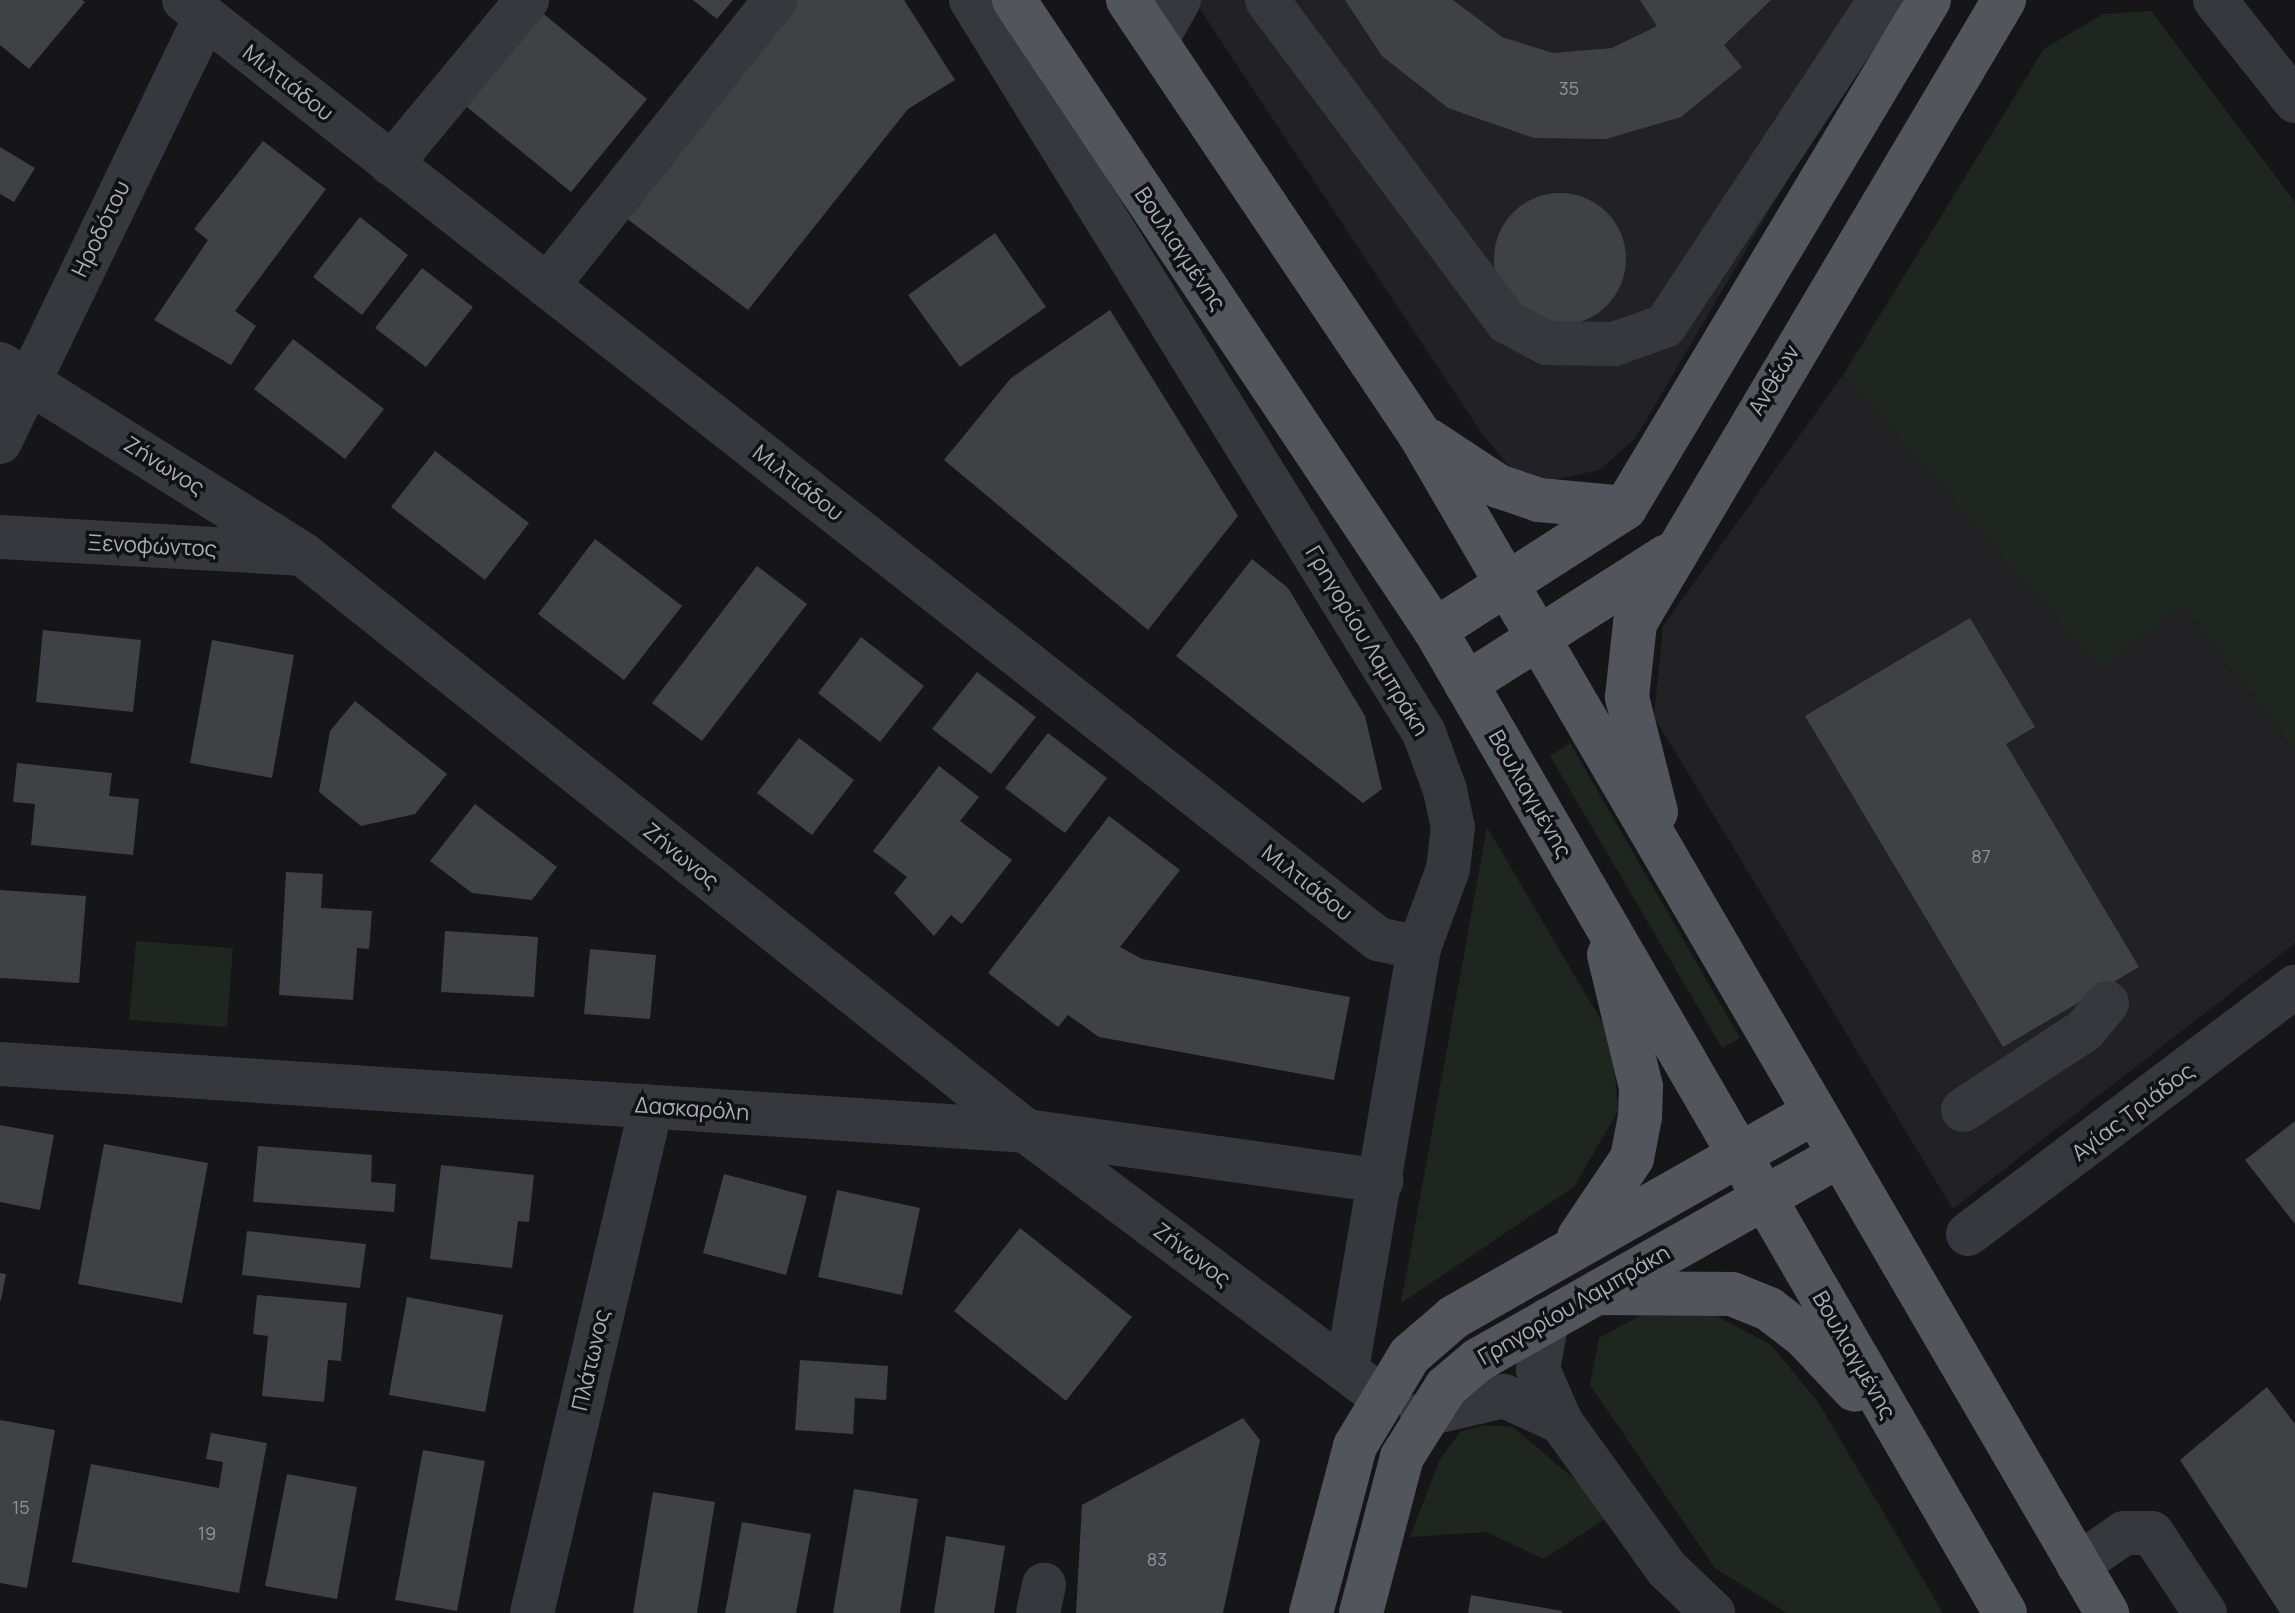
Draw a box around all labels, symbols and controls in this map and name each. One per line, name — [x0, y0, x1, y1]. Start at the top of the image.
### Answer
street label: Μιλτιάδου — [237, 39, 339, 127]
house number: 35 — [1559, 77, 1579, 99]
street label: Ηροδότου — [66, 177, 136, 281]
street label: Βουλιαγμένης — [1129, 182, 1231, 316]
street label: Ανθέων — [1743, 340, 1805, 420]
street label: Ζήνωνος — [119, 431, 209, 501]
street label: Μιλτιάδου — [747, 439, 849, 527]
street label: Ξενοφώντος — [87, 529, 217, 563]
street label: Γρηγορίου Λαμπράκη — [1300, 541, 1434, 741]
street label: Βουλιαγμένης — [1483, 725, 1577, 863]
street label: Ζήνωνος — [638, 817, 724, 895]
street label: Μιλτιάδου — [1256, 839, 1358, 927]
house number: 87 — [1971, 845, 1991, 867]
street label: Αγίας Τριάδος — [2067, 1057, 2199, 1167]
street label: Δασκαρόλη — [634, 1092, 750, 1126]
street label: Ζήνωνος — [1148, 1217, 1236, 1293]
street label: Γρηγορίου Λαμπράκη — [1473, 1239, 1675, 1371]
street label: Βουλιαγμένης — [1807, 1286, 1901, 1424]
street label: Πλάτωνος — [567, 1307, 615, 1413]
house number: 15 — [12, 1496, 30, 1518]
house number: 19 — [198, 1522, 216, 1544]
house number: 83 — [1147, 1548, 1167, 1570]

